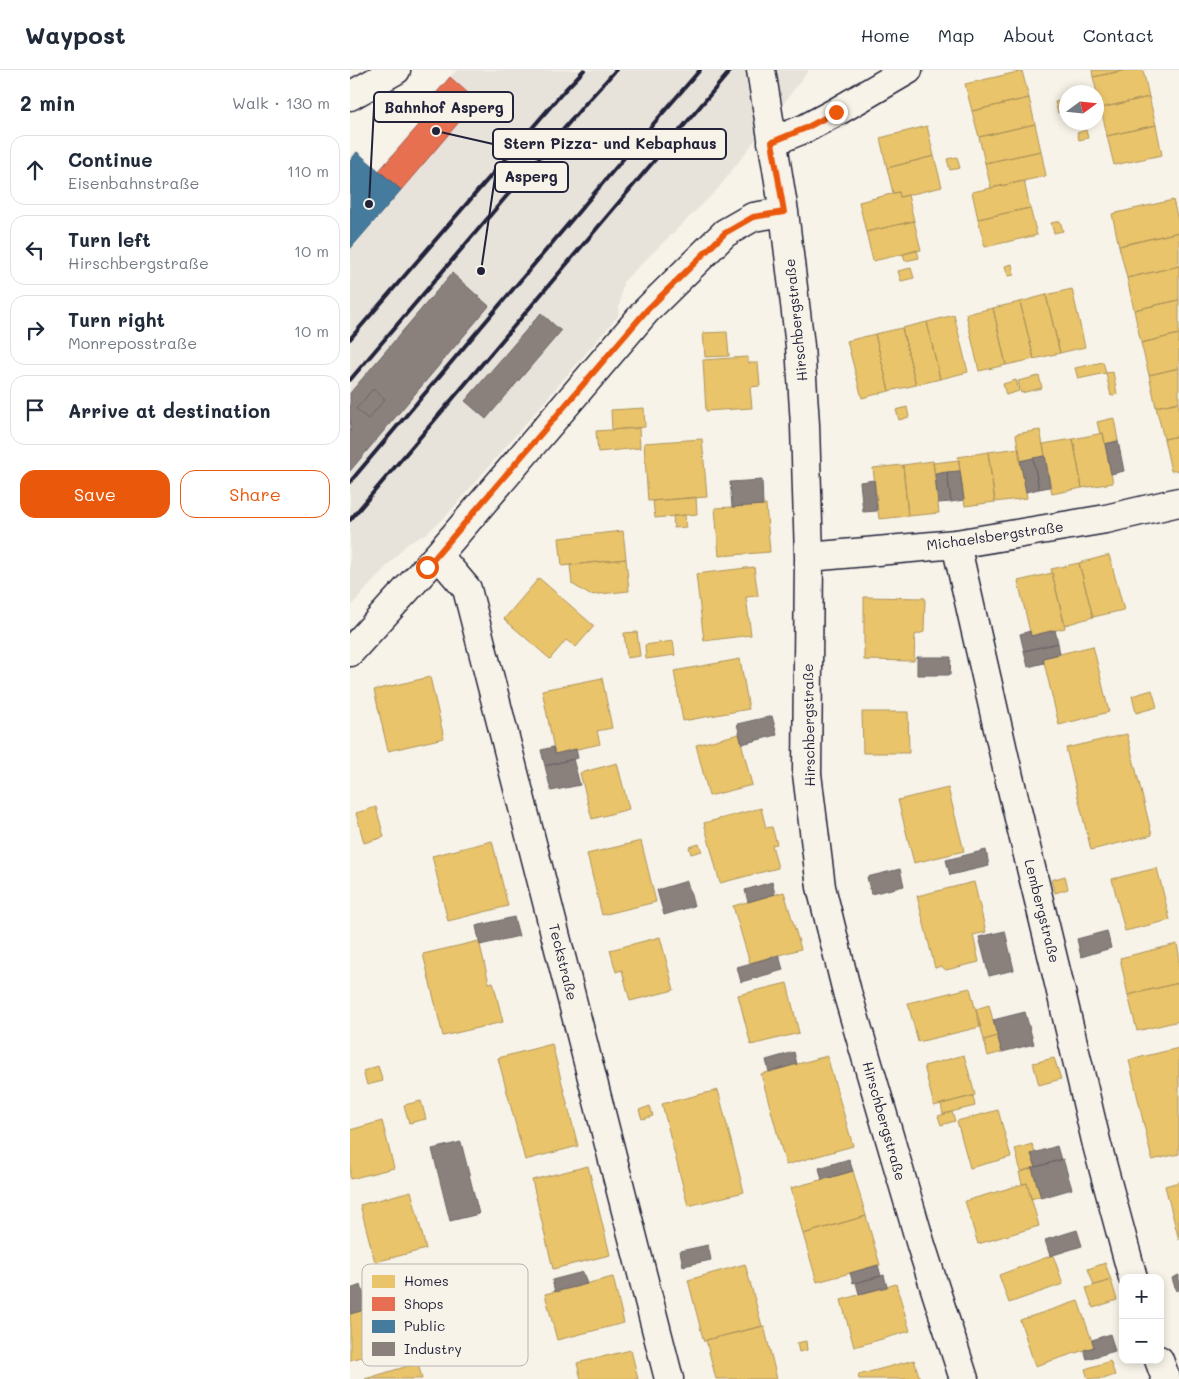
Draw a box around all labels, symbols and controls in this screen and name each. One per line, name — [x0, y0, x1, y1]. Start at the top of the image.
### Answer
text: Waypost — [25, 19, 126, 50]
text: Home — [861, 23, 910, 47]
text: Map — [938, 23, 974, 47]
text: About — [1002, 23, 1055, 47]
text: Contact — [1083, 23, 1154, 47]
north arrow — [1059, 85, 1104, 130]
text: 2 min — [20, 89, 75, 116]
text: Walk · 130 m — [232, 92, 330, 113]
callout: Bahnhof Asperg — [374, 92, 513, 122]
text: Bahnhof Asperg — [384, 97, 504, 117]
route end — [825, 101, 848, 124]
callout: Stern Pizza- und Kebaphaus — [493, 129, 726, 159]
text: Stern Pizza- und Kebaphaus — [503, 133, 717, 153]
text: Continue — [68, 147, 153, 172]
icon: ahead — [21, 156, 49, 184]
text: 110 m — [287, 160, 329, 181]
callout: Asperg — [495, 162, 568, 192]
text: Asperg — [504, 166, 558, 186]
text: Eisenbahnstraße — [68, 172, 200, 193]
text: Turn left — [68, 227, 151, 252]
icon: left — [21, 236, 49, 264]
text: 10 m — [294, 240, 329, 261]
text: Hirschbergstraße — [68, 252, 209, 273]
street label: Hirschbergstraße — [780, 258, 811, 382]
text: Turn right — [68, 307, 165, 332]
icon: right — [21, 316, 49, 344]
text: 10 m — [294, 320, 329, 341]
text: Monreposstraße — [68, 332, 197, 353]
icon: arrive — [21, 396, 49, 424]
text: Arrive at destination — [68, 398, 271, 423]
button: Save — [20, 470, 170, 518]
button: Share — [180, 470, 330, 518]
street label: Michaelsbergstraße — [925, 516, 1065, 555]
route start — [416, 556, 439, 579]
street label: Hirschbergstraße — [798, 663, 819, 787]
street label: Lembergstraße — [1020, 857, 1065, 965]
street label: Teckstraße — [545, 922, 582, 1002]
street label: Hirschbergstraße — [858, 1059, 911, 1183]
legend — [362, 1264, 528, 1366]
text: Homes — [404, 1271, 449, 1290]
map controls — [1119, 1274, 1164, 1364]
button: + — [1119, 1274, 1164, 1319]
text: Shops — [404, 1294, 444, 1313]
text: Public — [404, 1316, 445, 1335]
button: − — [1119, 1319, 1164, 1364]
text: Industry — [404, 1339, 462, 1358]

